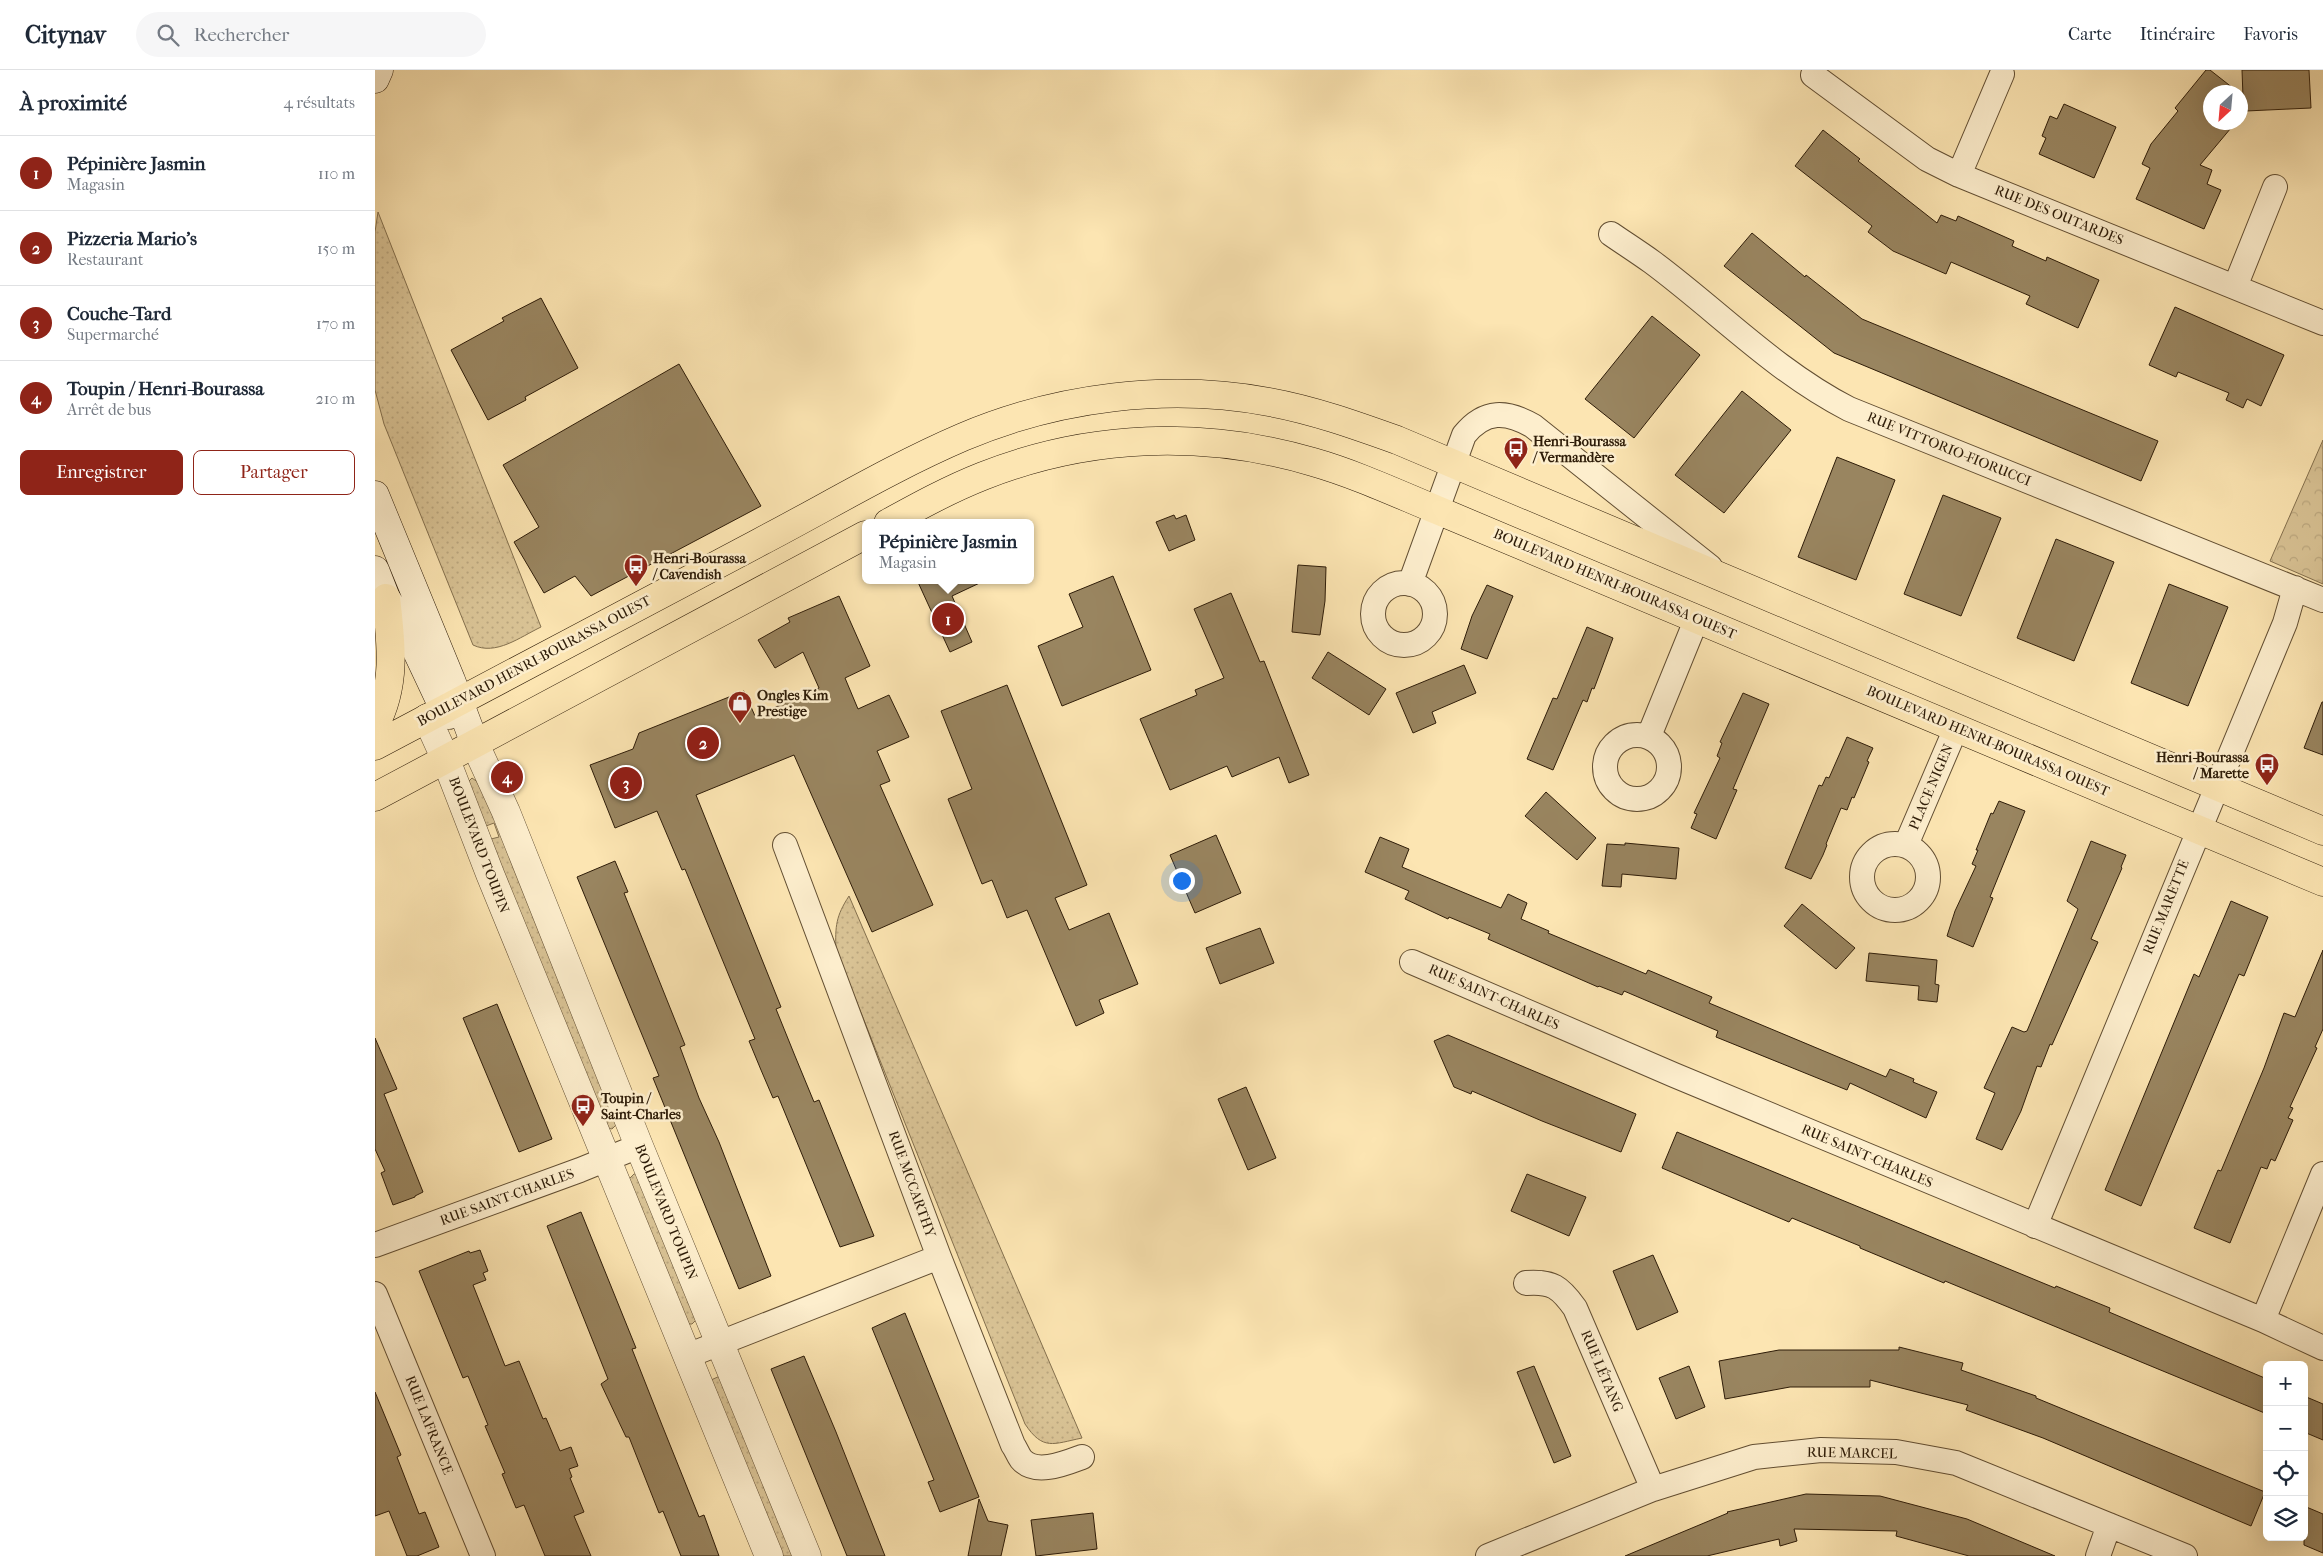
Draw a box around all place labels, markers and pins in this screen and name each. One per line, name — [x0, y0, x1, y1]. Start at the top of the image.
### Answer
place label: Henri-Bourassa / Vermandère — [1532, 433, 1626, 466]
bus stop icon: Henri-Bourassa / Vermandère — [1503, 436, 1529, 470]
place label: Henri-Bourassa / Cavendish — [652, 550, 746, 583]
bus stop icon: Henri-Bourassa / Cavendish — [623, 553, 649, 587]
pin: 1 — [932, 600, 964, 638]
place label: Ongles Kim Prestige — [757, 687, 829, 720]
shop icon: Ongles Kim Prestige — [727, 690, 753, 724]
pin: 2 — [687, 724, 719, 762]
place label: Henri-Bourassa / Marette — [2156, 749, 2250, 782]
bus stop icon: Henri-Bourassa / Marette — [2254, 752, 2280, 786]
pin: 4 — [491, 758, 523, 796]
pin: 3 — [610, 764, 642, 802]
place label: Toupin / Saint-Charles — [600, 1090, 682, 1123]
bus stop icon: Toupin / Saint-Charles — [570, 1093, 596, 1127]

